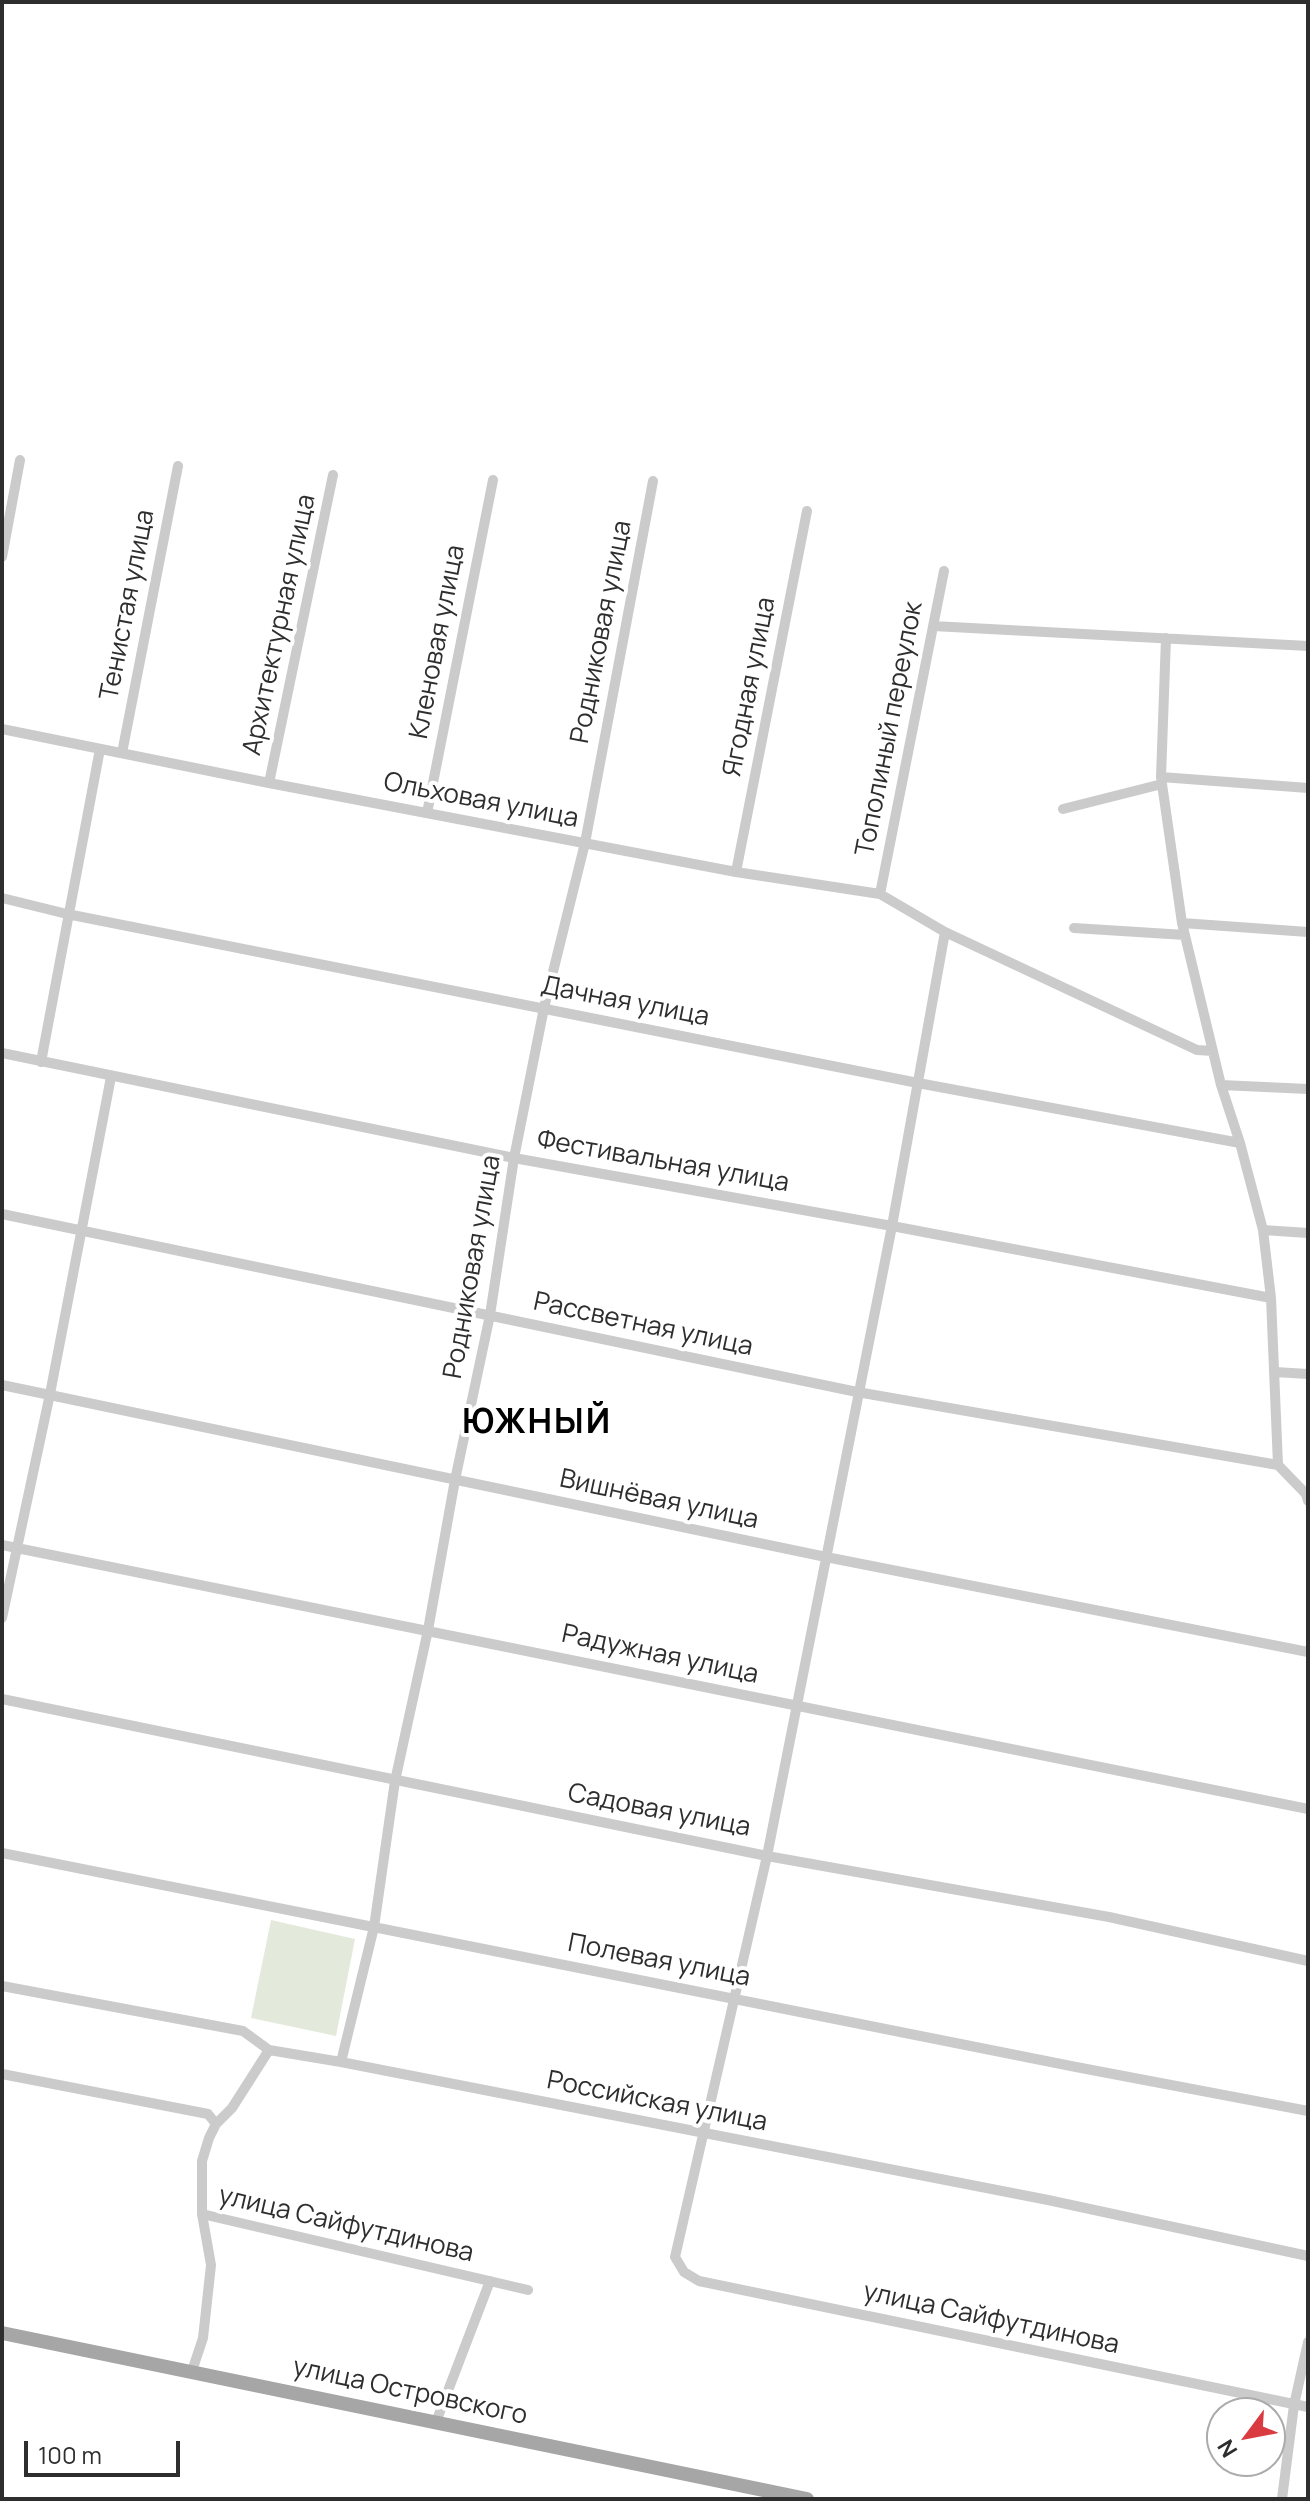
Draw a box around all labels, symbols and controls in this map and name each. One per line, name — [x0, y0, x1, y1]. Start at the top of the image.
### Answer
street label: Архитектурная улица — [237, 492, 323, 758]
street label: Тенистая улица — [94, 507, 162, 703]
street label: Родниковая улица — [565, 518, 639, 746]
street label: Кленовая улица — [404, 542, 472, 742]
street label: Ягодная улица — [717, 595, 783, 779]
street label: Тополиный переулок — [850, 599, 930, 859]
street label: Ольховая улица — [381, 767, 581, 835]
street label: Дачная улица — [538, 970, 712, 1034]
street label: Фестивальная улица — [535, 1124, 791, 1200]
street label: Родниковая улица — [438, 1153, 508, 1381]
street label: Рассветная улица — [530, 1287, 756, 1363]
district label: ЮЖНЫЙ — [462, 1403, 612, 1443]
street label: Вишнёвая улица — [557, 1464, 761, 1536]
street label: Радужная улица — [559, 1619, 761, 1691]
street label: Садовая улица — [565, 1778, 753, 1844]
street label: Полевая улица — [565, 1928, 753, 1994]
street label: Российская улица — [544, 2065, 770, 2139]
street label: улица Сайфутдинова — [215, 2180, 477, 2270]
street label: улица Сайфутдинова — [860, 2277, 1122, 2361]
street label: улица Островского — [290, 2352, 530, 2432]
north arrow — [1206, 2397, 1286, 2477]
scale bar — [28, 2425, 184, 2475]
text: N — [1210, 2434, 1244, 2463]
text: 100 m — [38, 2438, 102, 2471]

